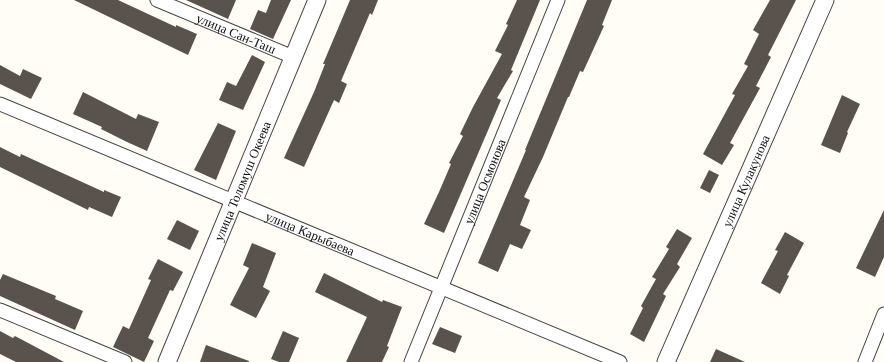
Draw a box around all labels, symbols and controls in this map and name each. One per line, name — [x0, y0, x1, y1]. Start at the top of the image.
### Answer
street label: улица Сан-Таш — [194, 10, 278, 57]
street label: улица Толомуш Океева — [211, 119, 274, 243]
street label: улица Кулакунова — [719, 132, 773, 229]
street label: улица Осмонова — [461, 137, 509, 226]
street label: улица Карыбаева — [263, 208, 357, 259]

